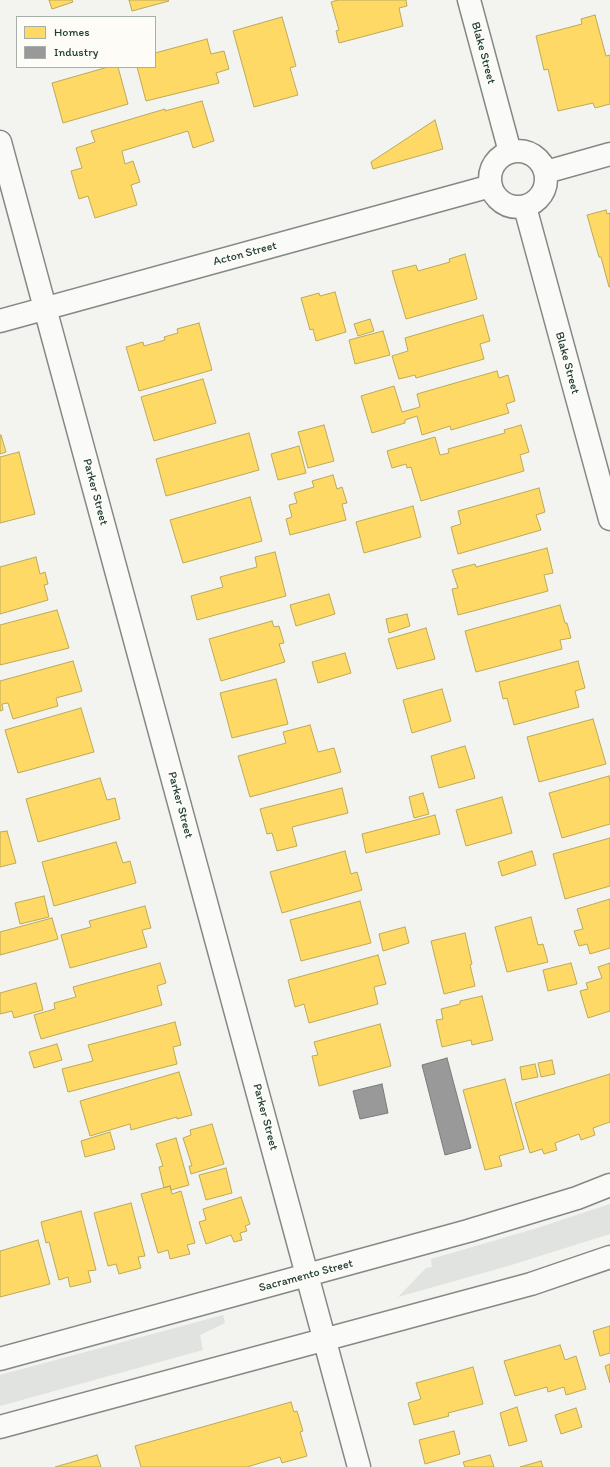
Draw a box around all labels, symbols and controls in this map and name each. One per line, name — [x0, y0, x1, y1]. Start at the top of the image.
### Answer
legend — [16, 16, 156, 68]
street label: Blake Street — [468, 20, 498, 86]
text: Homes — [54, 25, 90, 39]
text: Industry — [54, 45, 98, 59]
street label: Acton Street — [212, 239, 278, 269]
street label: Blake Street — [552, 330, 582, 396]
street label: Parker Street — [79, 457, 111, 527]
street label: Parker Street — [164, 770, 196, 840]
street label: Parker Street — [249, 1082, 281, 1152]
street label: Sacramento Street — [257, 1257, 355, 1295]

